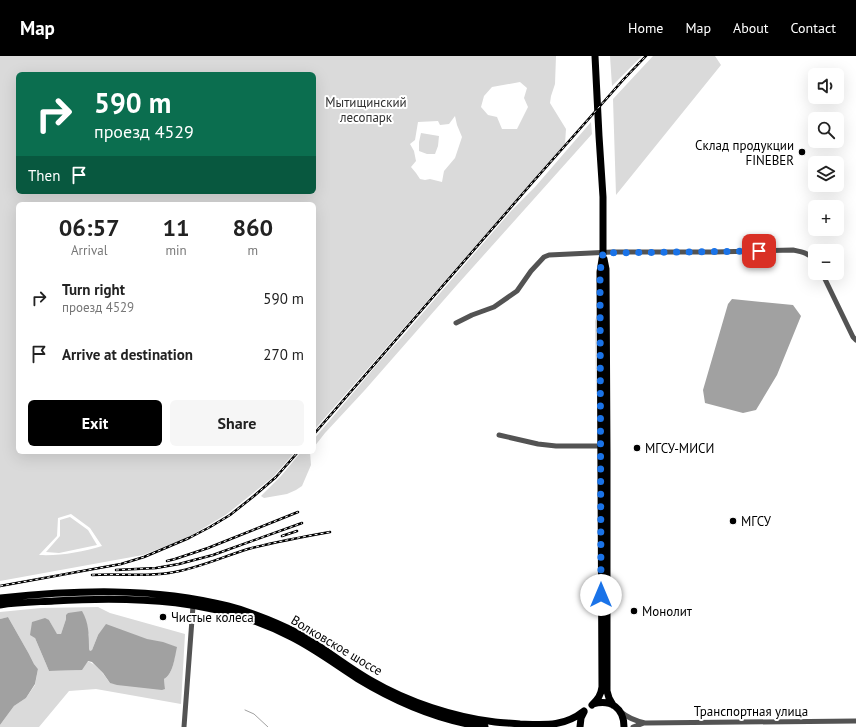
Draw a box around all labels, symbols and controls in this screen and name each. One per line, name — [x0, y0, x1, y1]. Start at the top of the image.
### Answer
text: Map — [20, 16, 55, 40]
text: Home — [628, 19, 663, 37]
text: Map — [685, 19, 711, 37]
text: About — [733, 19, 769, 37]
text: Contact — [791, 19, 836, 37]
map controls — [808, 68, 844, 280]
button: sound — [808, 68, 844, 104]
text: 590 m — [94, 84, 171, 121]
icon: right — [28, 88, 80, 140]
park label: Мытищинский лесопарк — [325, 94, 407, 126]
button: search — [808, 112, 844, 148]
text: проезд 4529 — [94, 120, 194, 143]
place label: Склад продукции FINEBER — [695, 137, 794, 169]
marker: Склад продукции FINEBER — [797, 147, 807, 157]
button: layers — [808, 156, 844, 192]
icon: arrive — [68, 164, 90, 186]
text: Then — [28, 166, 60, 185]
button: + — [808, 200, 844, 236]
text: 06:57 — [59, 212, 120, 243]
text: 11 — [162, 212, 190, 243]
text: 860 — [232, 212, 273, 243]
pin — [742, 234, 776, 268]
icon: arrive — [748, 240, 770, 262]
text: Arrival — [71, 242, 107, 259]
text: min — [165, 242, 187, 259]
text: m — [248, 242, 258, 259]
button: − — [808, 244, 844, 280]
text: Turn right — [62, 280, 125, 299]
icon: right — [28, 287, 50, 309]
text: 590 m — [263, 289, 304, 308]
text: проезд 4529 — [62, 299, 134, 316]
icon: arrive — [28, 343, 50, 365]
text: Arrive at destination — [62, 345, 193, 364]
text: 270 m — [263, 345, 304, 364]
button: Exit — [28, 400, 162, 446]
button: Share — [170, 400, 304, 446]
place label: МГСУ-МИСИ — [645, 440, 714, 457]
marker: МГСУ-МИСИ — [632, 443, 642, 453]
place label: МГСУ — [741, 513, 772, 530]
marker: МГСУ — [728, 516, 738, 526]
position arrow — [580, 574, 622, 616]
place label: Монолит — [642, 603, 693, 620]
marker: Монолит — [629, 606, 639, 616]
place label: Чистые колеса — [171, 609, 254, 626]
street label: Волковское шоссе — [288, 611, 386, 679]
marker: Чистые колеса — [158, 612, 168, 622]
street label: Транспортная улица — [694, 703, 808, 720]

